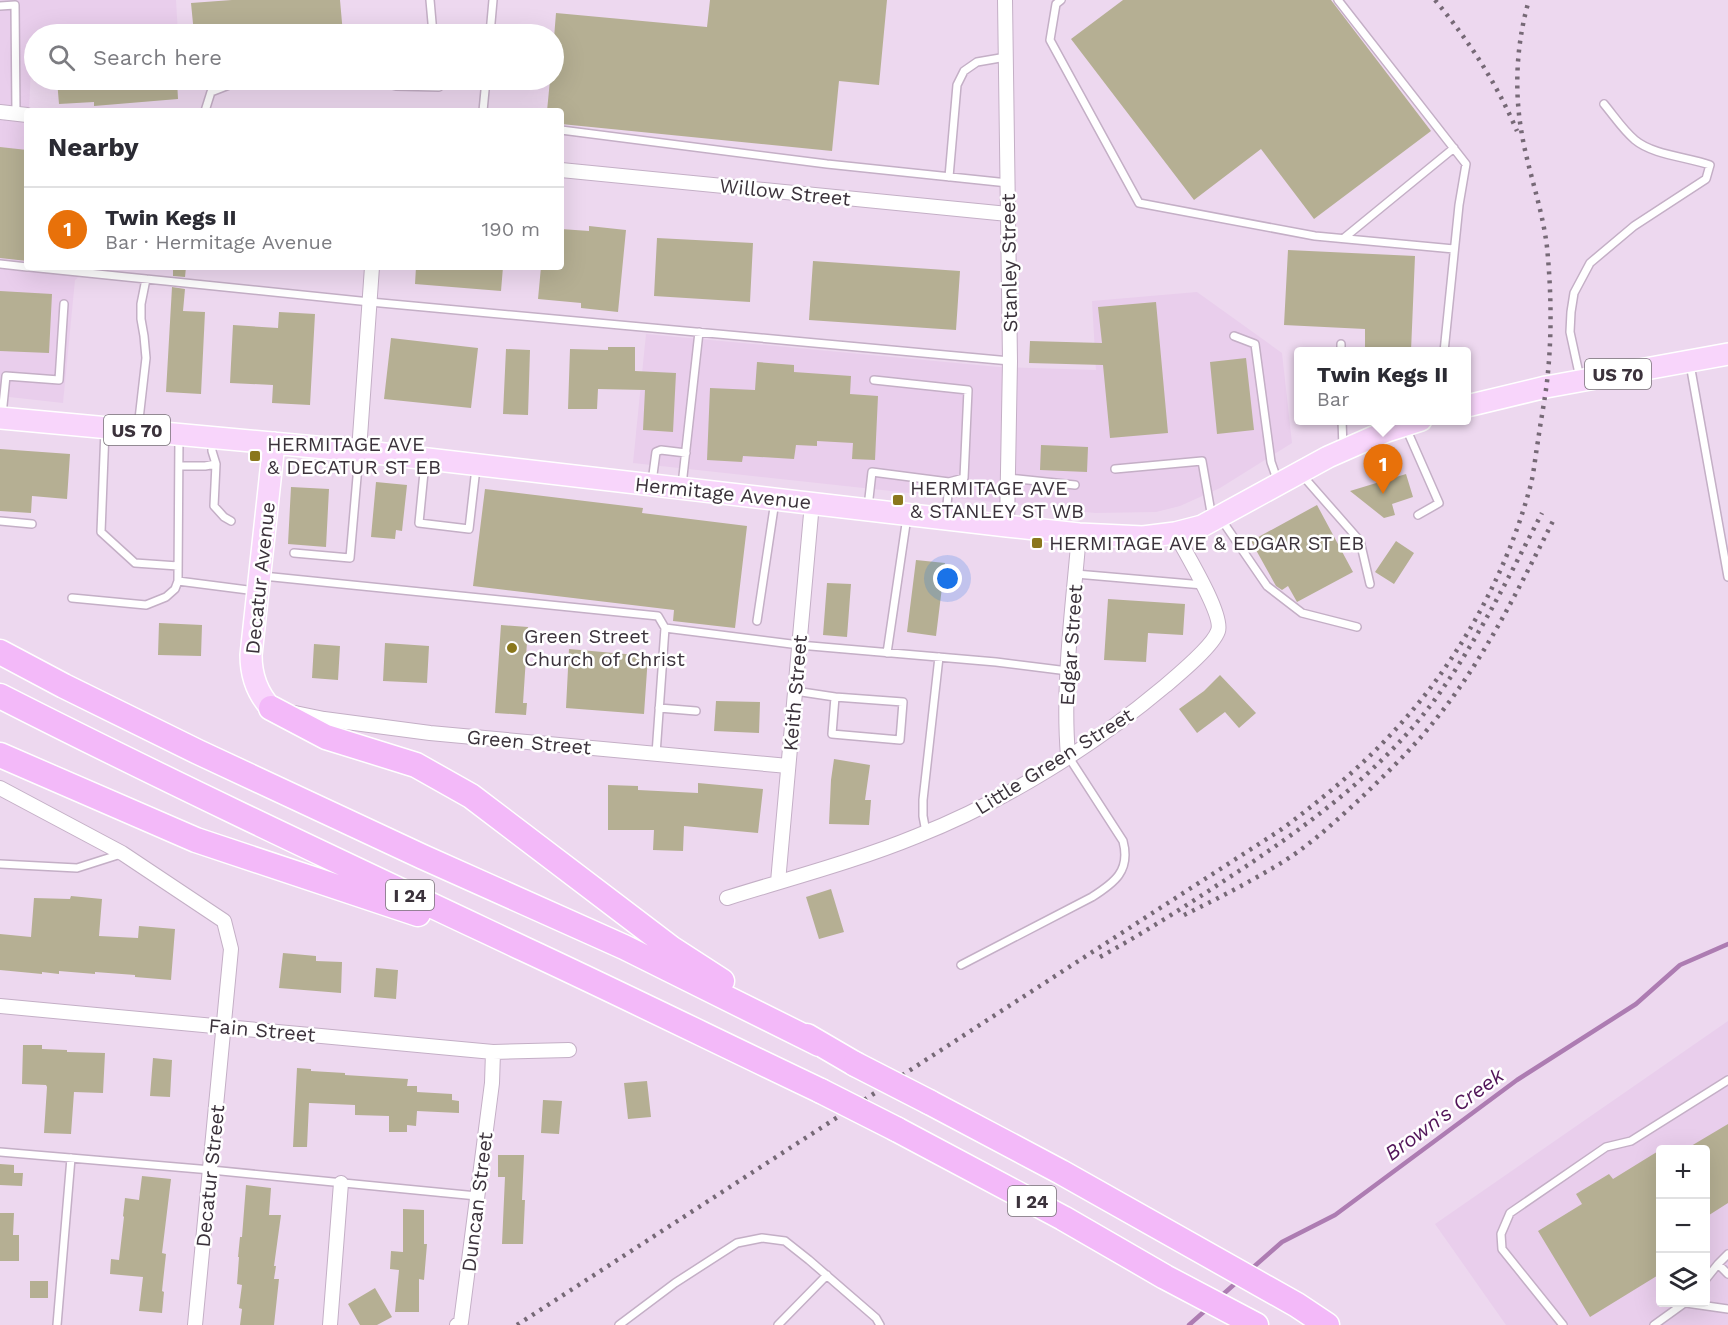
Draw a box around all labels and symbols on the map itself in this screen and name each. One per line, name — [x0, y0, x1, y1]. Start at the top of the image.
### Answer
street label: Willow Street — [718, 173, 852, 211]
street label: Stanley Street — [996, 193, 1022, 333]
road number: US 70 — [1585, 359, 1651, 389]
road number: US 70 — [104, 415, 170, 445]
place label: HERMITAGE AVE & DECATUR ST EB — [267, 432, 441, 479]
pin: 1 — [1364, 444, 1402, 494]
marker: HERMITAGE AVE & DECATUR ST EB — [248, 449, 262, 463]
street label: Hermitage Avenue — [634, 472, 812, 514]
place label: HERMITAGE AVE & STANLEY ST WB — [910, 476, 1084, 523]
marker: HERMITAGE AVE & STANLEY ST WB — [891, 493, 905, 507]
street label: Decatur Avenue — [240, 501, 280, 655]
place label: HERMITAGE AVE & EDGAR ST EB — [1049, 531, 1364, 555]
marker: HERMITAGE AVE & EDGAR ST EB — [1030, 536, 1044, 550]
your location — [933, 564, 962, 593]
street label: Edgar Street — [1055, 583, 1087, 706]
place label: Green Street Church of Christ — [524, 624, 685, 671]
street label: Keith Street — [778, 633, 812, 752]
marker: Green Street Church of Christ — [505, 641, 519, 655]
street label: Little Green Street — [970, 702, 1138, 819]
street label: Green Street — [466, 725, 593, 759]
road number: I 24 — [386, 880, 434, 910]
street label: Fain Street — [208, 1013, 317, 1047]
water label: Brown's Creek — [1380, 1062, 1509, 1166]
street label: Decatur Street — [191, 1103, 229, 1249]
street label: Duncan Street — [456, 1130, 498, 1273]
road number: I 24 — [1008, 1186, 1056, 1216]

